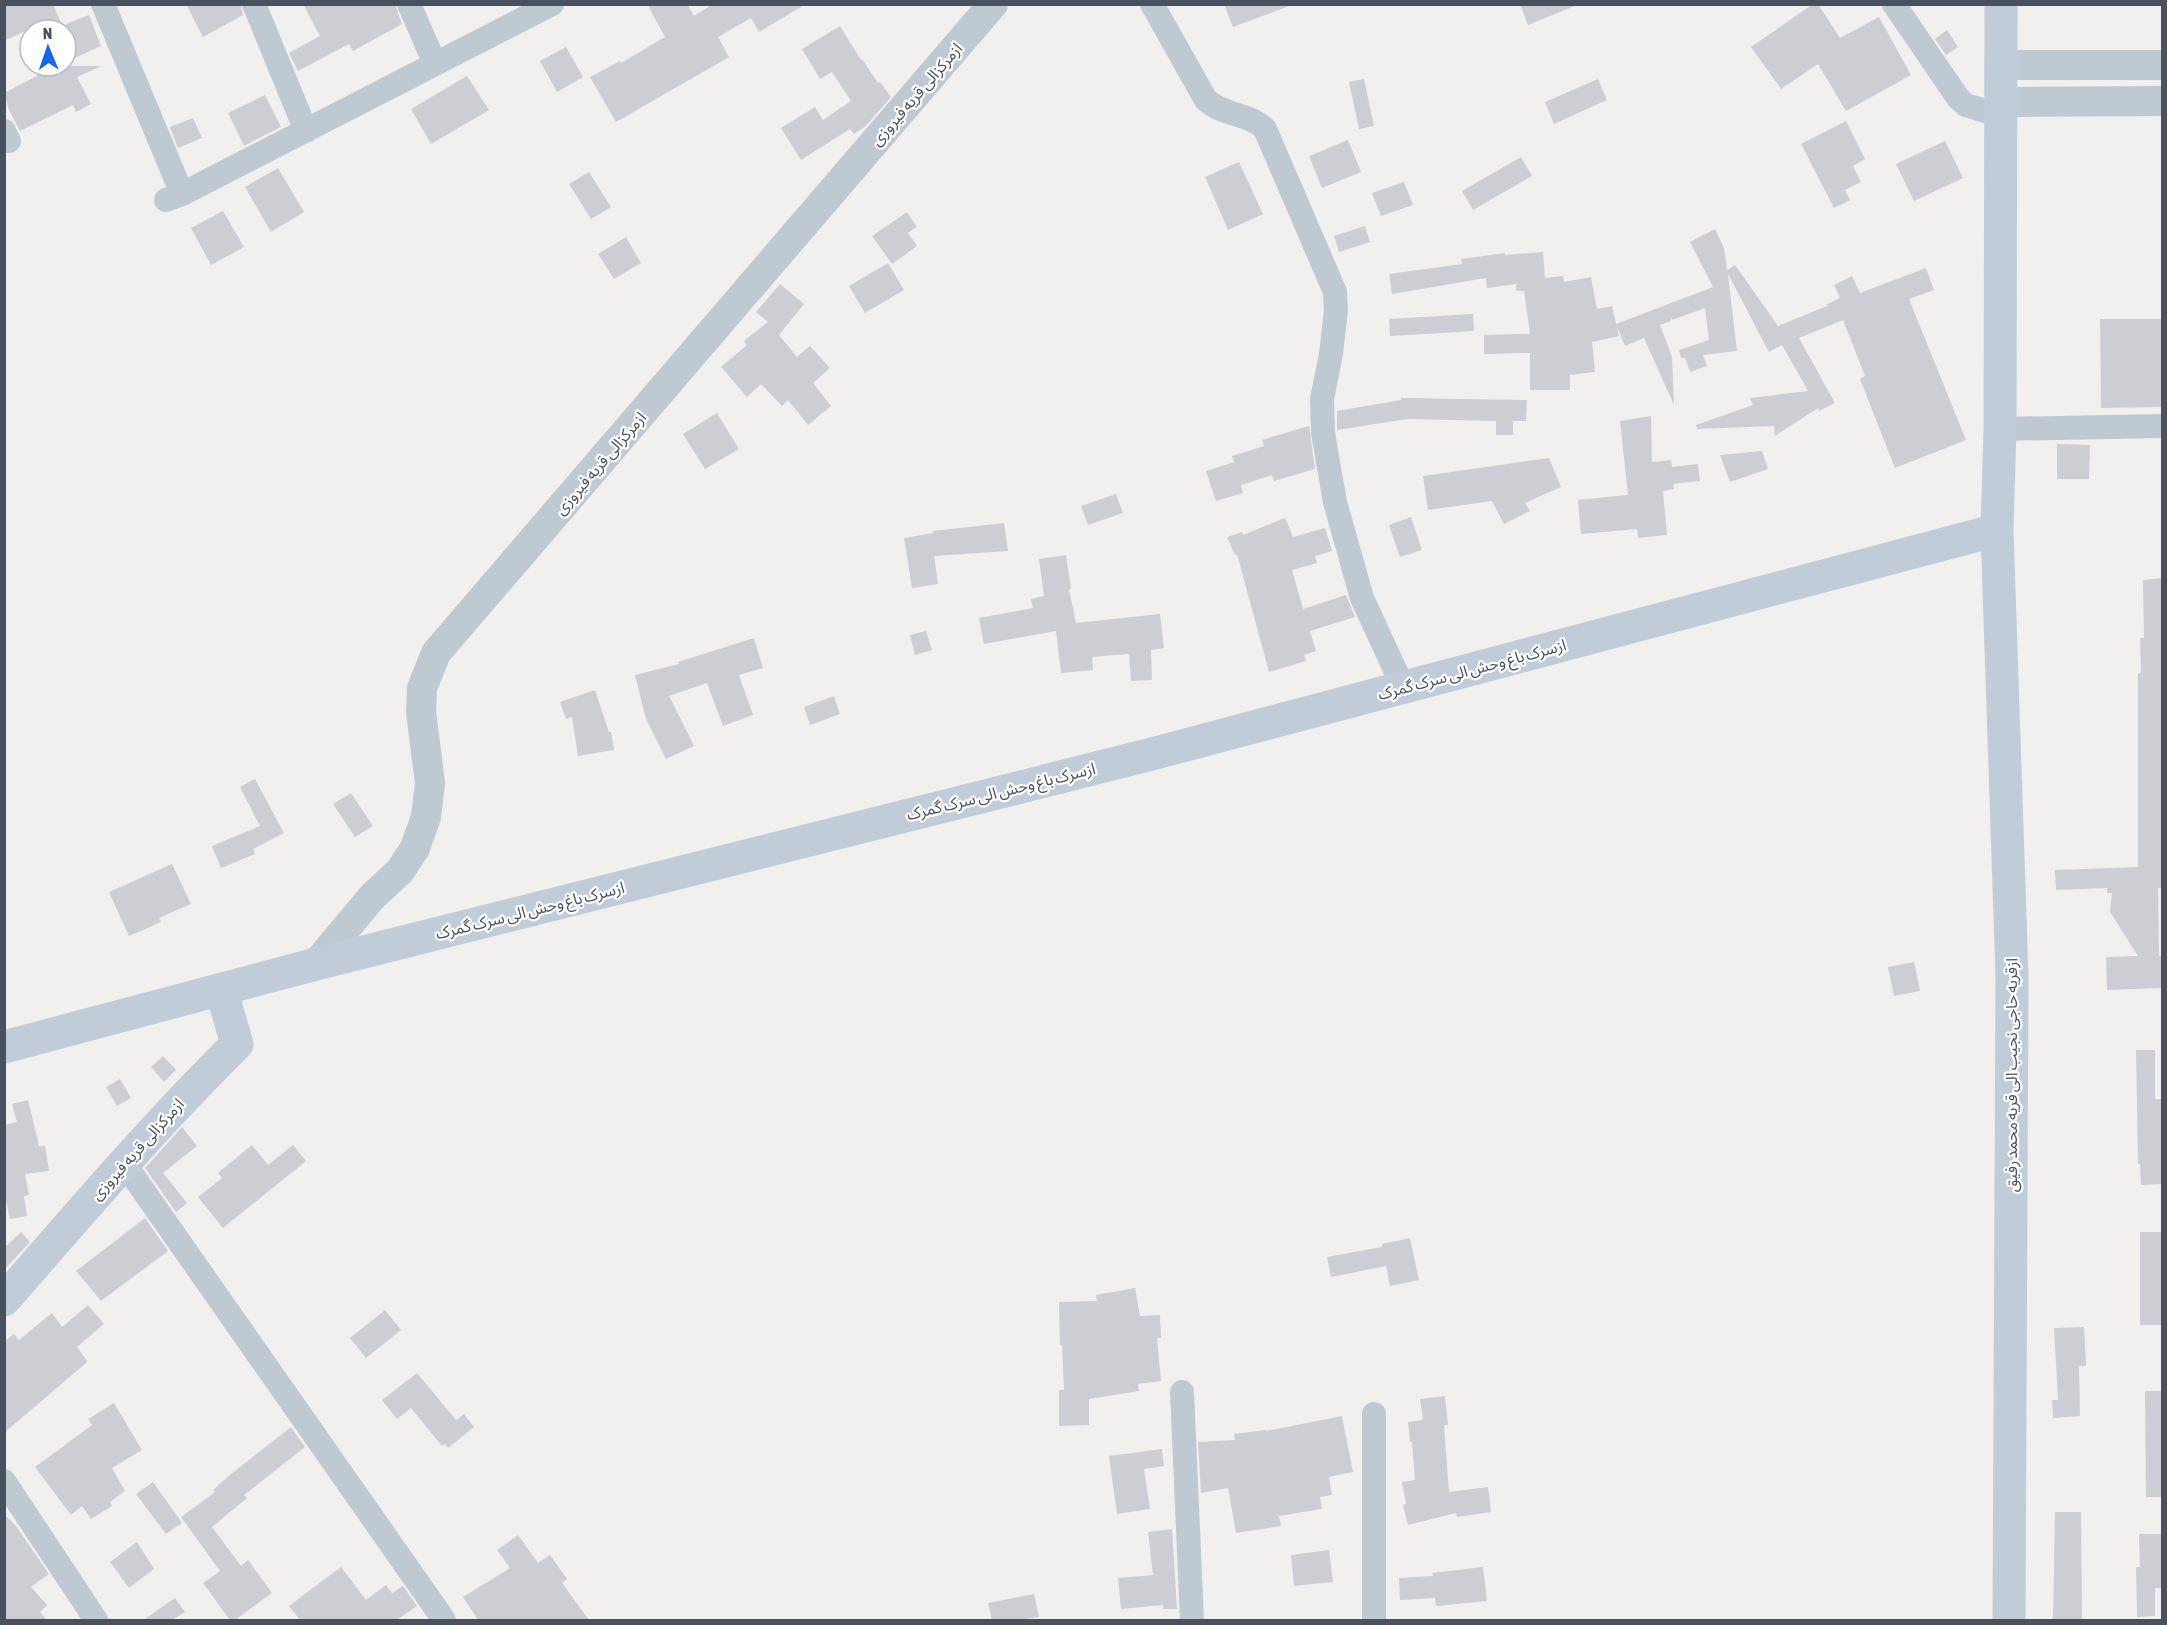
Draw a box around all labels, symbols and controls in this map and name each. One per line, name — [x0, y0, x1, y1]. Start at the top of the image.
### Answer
north arrow — [18, 18, 78, 78]
text: N — [42, 24, 53, 42]
street label: ازمرکزالی قریه فیروزی — [867, 39, 966, 150]
street label: ازمرکزالی قریه فیروزی — [551, 408, 650, 519]
street label: ازسرک باغ وحش الی سرک گمرک — [1376, 635, 1569, 707]
street label: ازسرک باغ وحش الی سرک گمرک — [905, 759, 1098, 827]
street label: ازسرک باغ وحش الی سرک گمرک — [434, 878, 627, 946]
street label: ازقریه حاجی نجیب الی قریه محمد رفیق — [2002, 958, 2022, 1192]
street label: ازمرکزالی قریه فیروزی — [87, 1095, 188, 1204]

